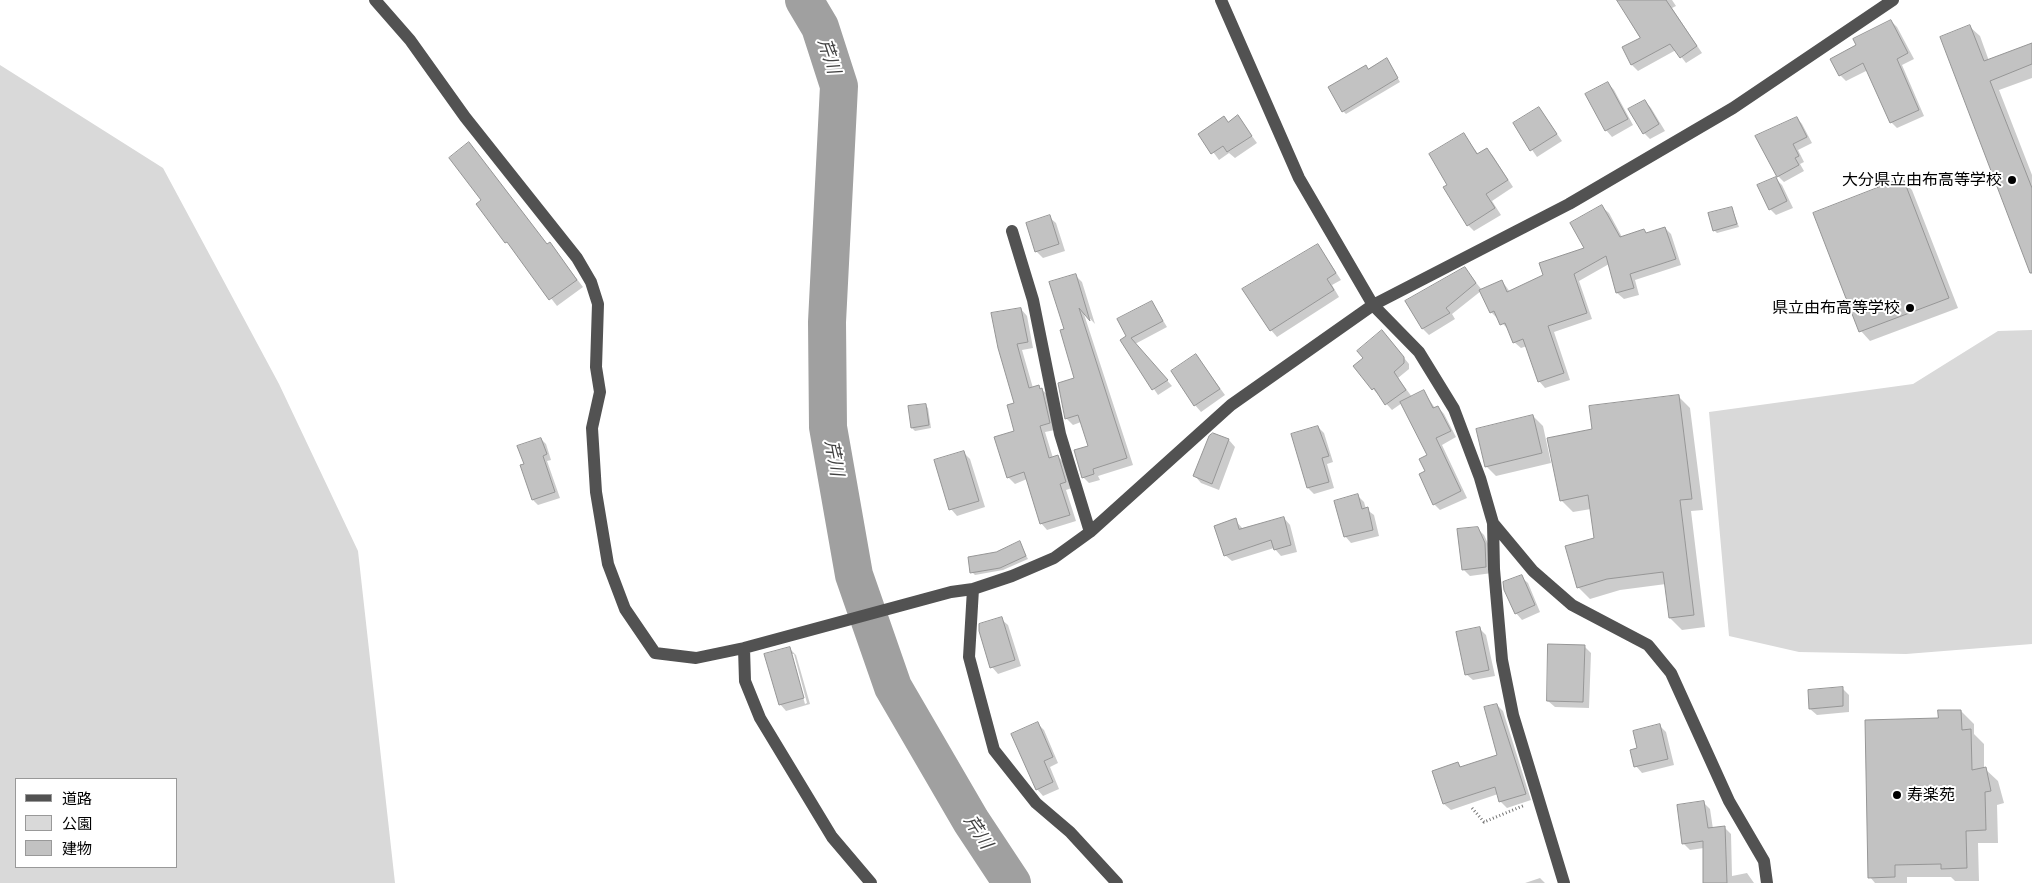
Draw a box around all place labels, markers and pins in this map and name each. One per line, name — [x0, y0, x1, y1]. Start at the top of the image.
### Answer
place label: 大分県立由布高等学校 — [1842, 170, 2002, 190]
marker: 大分県立由布高等学校 — [2006, 174, 2018, 186]
place label: 県立由布高等学校 — [1772, 298, 1900, 318]
marker: 県立由布高等学校 — [1904, 302, 1916, 314]
place label: 寿楽苑 — [1907, 785, 1955, 805]
marker: 寿楽苑 — [1891, 789, 1903, 801]

